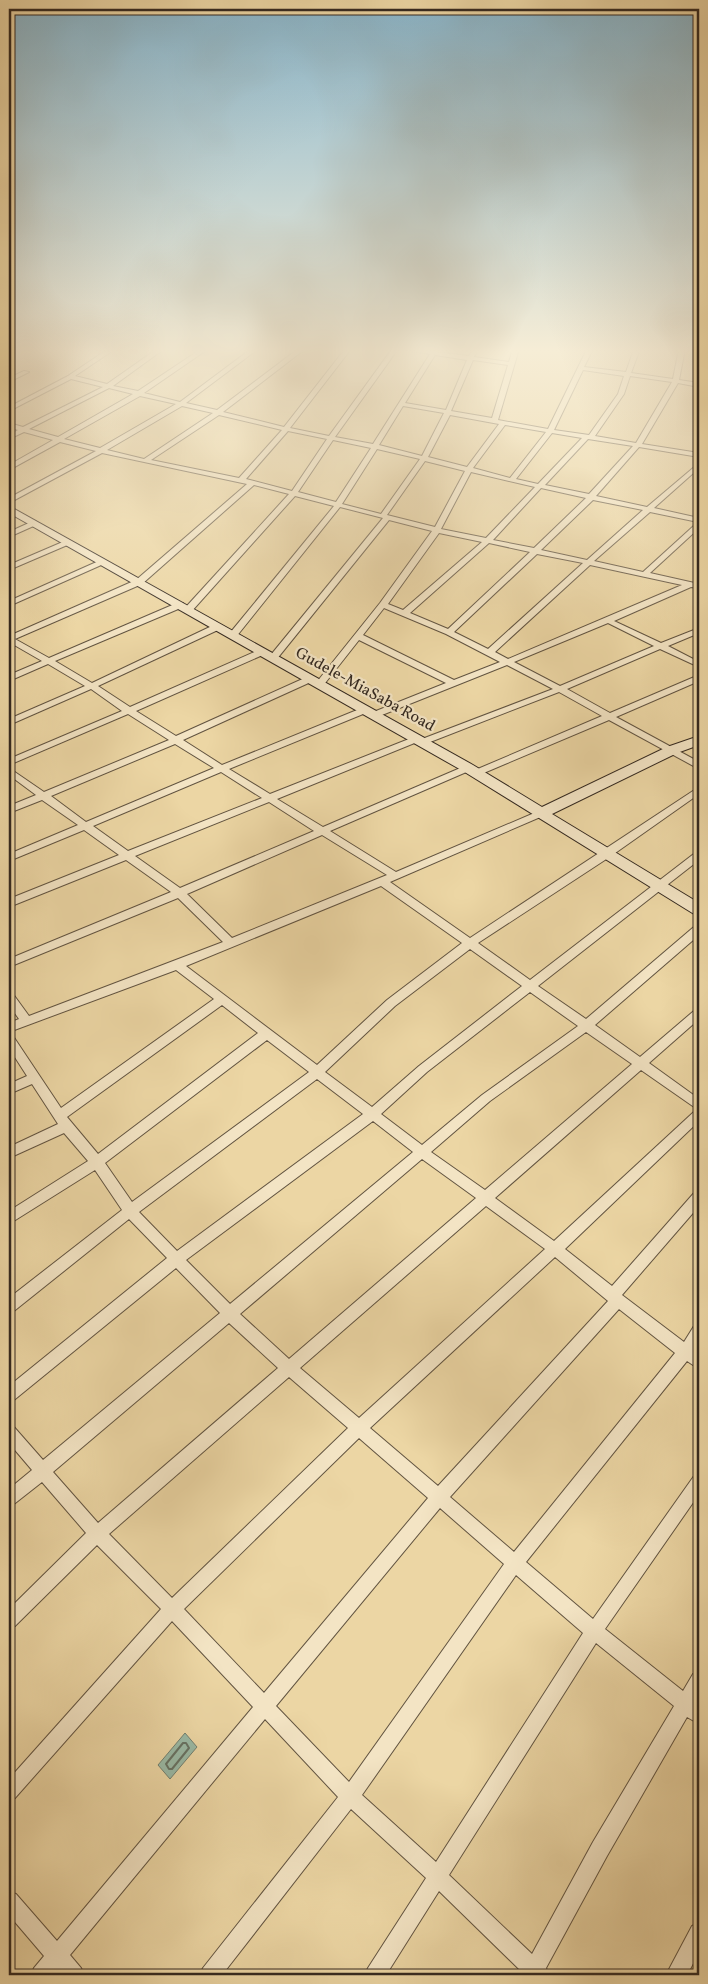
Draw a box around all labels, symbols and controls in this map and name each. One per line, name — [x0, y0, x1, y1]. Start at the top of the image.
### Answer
street label: Gudele-MiaSaba Road — [291, 642, 439, 738]

